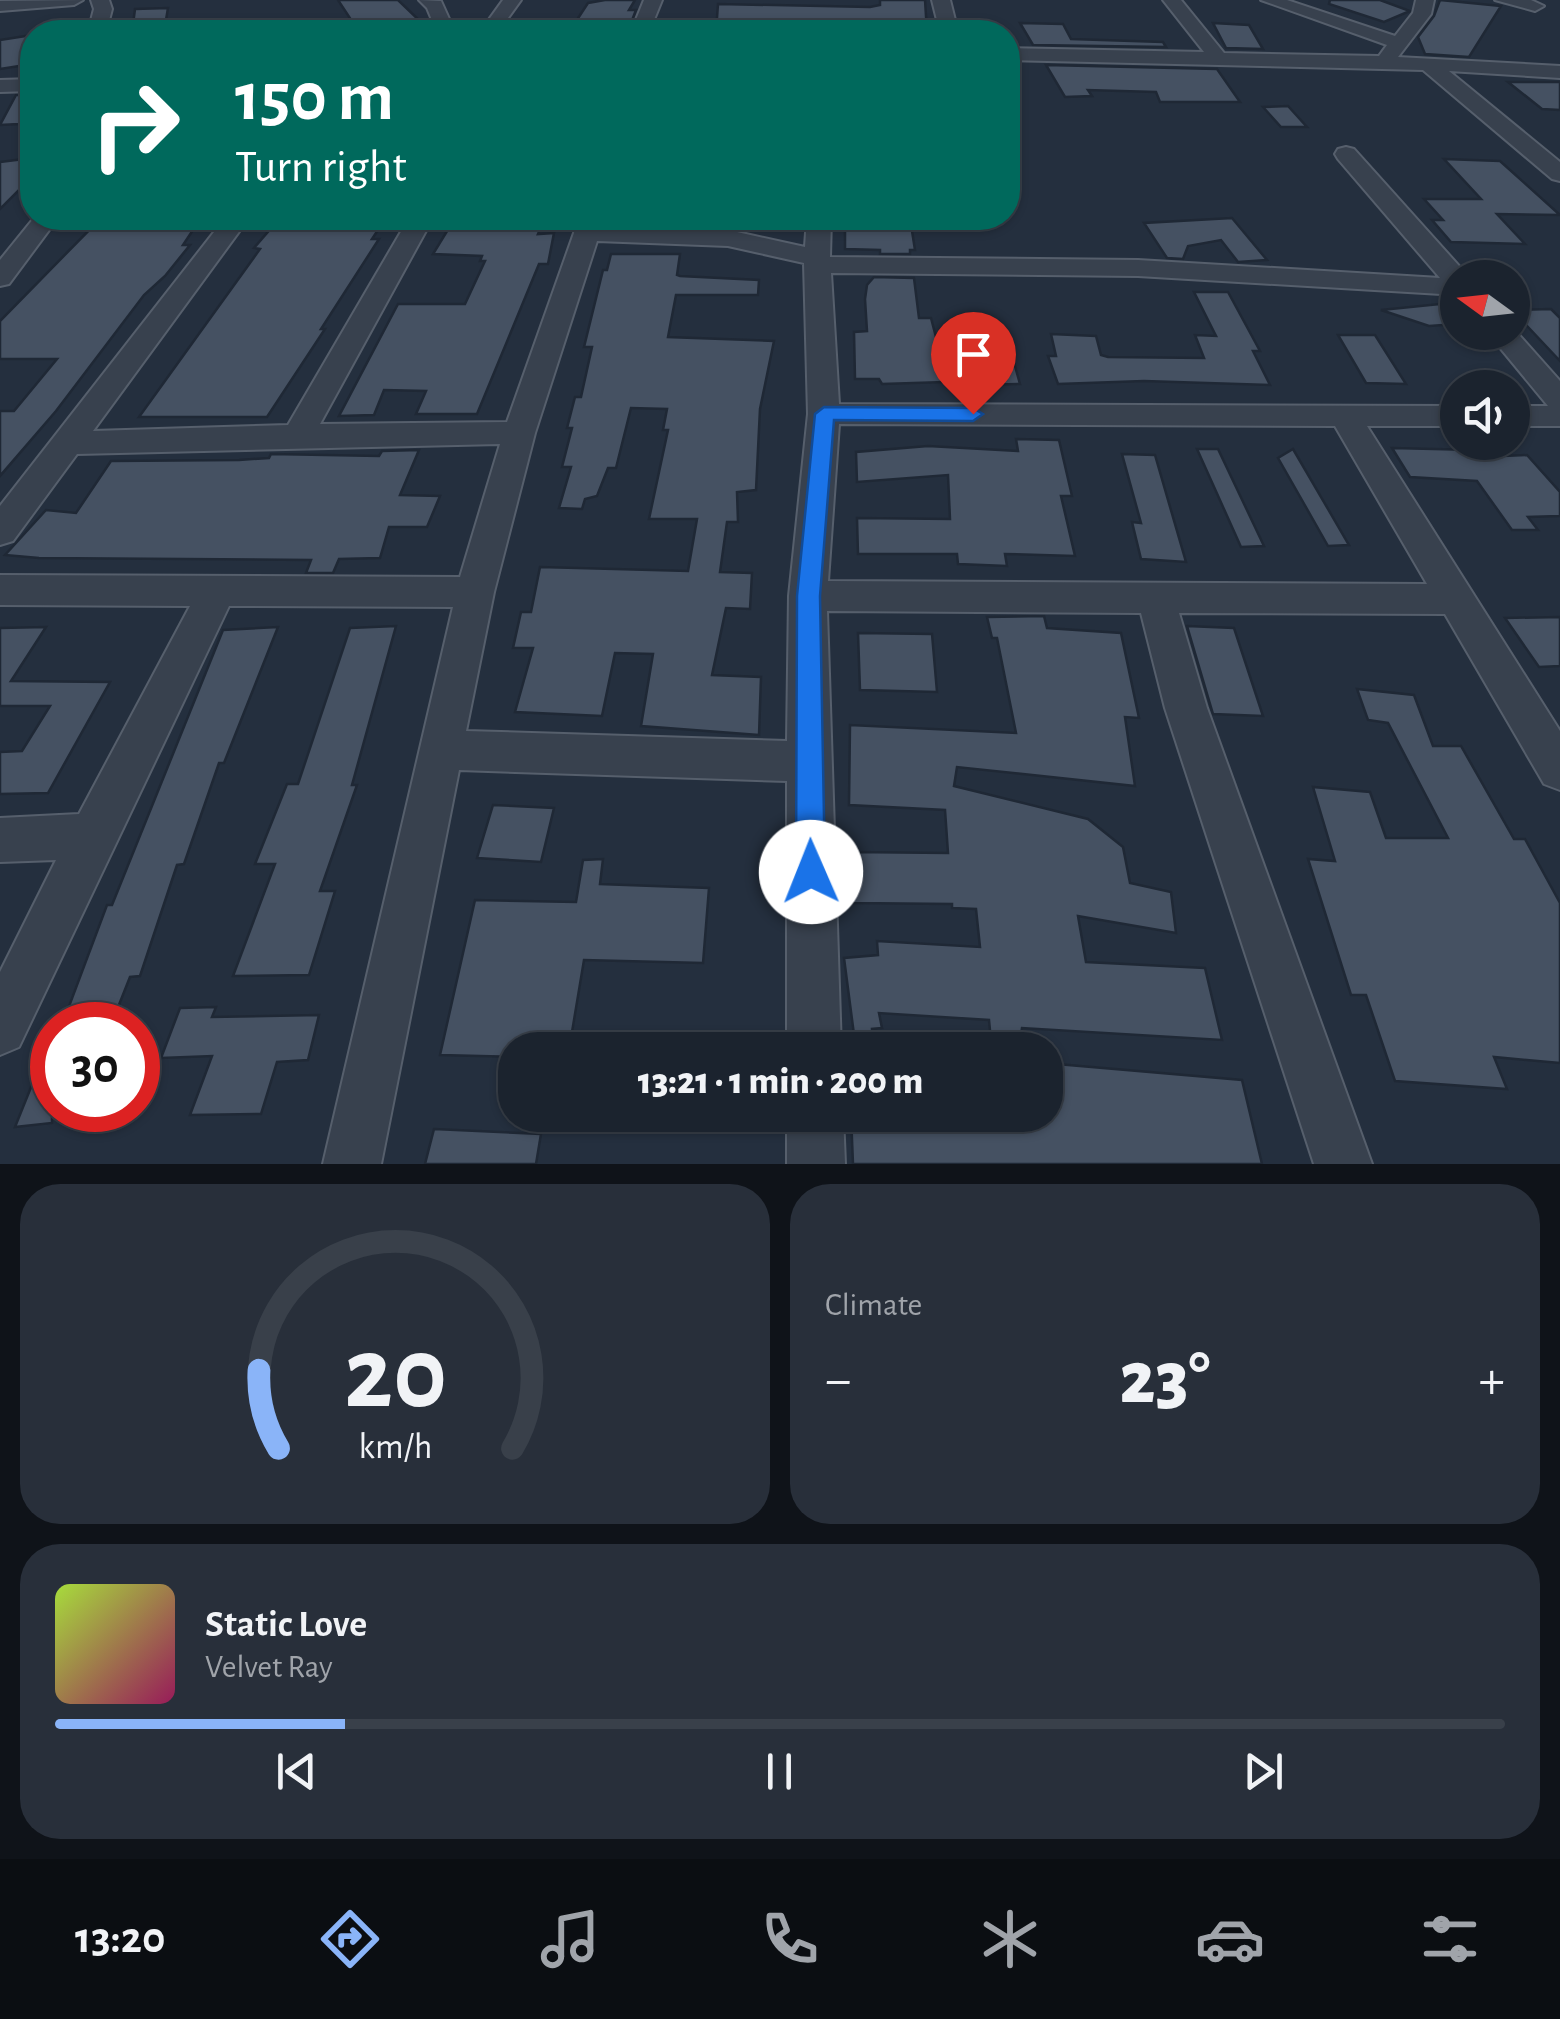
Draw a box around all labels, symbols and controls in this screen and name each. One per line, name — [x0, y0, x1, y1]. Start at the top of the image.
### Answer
icon: right — [70, 60, 200, 190]
text: 150 m — [235, 63, 394, 133]
text: Turn right — [235, 145, 407, 190]
north arrow — [1440, 260, 1530, 350]
map controls — [1440, 260, 1530, 460]
pin — [931, 312, 1016, 415]
icon: arrive — [946, 327, 1001, 382]
button: sound — [1440, 370, 1530, 460]
position arrow — [759, 820, 863, 924]
speed limit sign: 30 — [30, 1002, 160, 1132]
text: 13:21 · 1 min · 200 m — [638, 1063, 923, 1101]
text: Climate — [825, 1289, 922, 1321]
text: 20 — [343, 1323, 447, 1427]
text: 23° — [1120, 1342, 1210, 1417]
text: − — [825, 1353, 851, 1408]
text: + — [1479, 1353, 1505, 1408]
text: km/h — [358, 1429, 432, 1465]
text: Static Love — [205, 1606, 367, 1644]
text: Velvet Ray — [205, 1651, 333, 1683]
icon: previous — [269, 1744, 324, 1799]
icon: pause — [752, 1744, 807, 1799]
icon: next — [1236, 1744, 1291, 1799]
icon: directions — [315, 1904, 385, 1974]
icon: music — [535, 1904, 605, 1974]
icon: phone — [755, 1904, 825, 1974]
icon: climate — [975, 1904, 1045, 1974]
icon: car — [1195, 1904, 1265, 1974]
icon: filters — [1415, 1904, 1485, 1974]
text: 13:20 — [75, 1916, 166, 1961]

